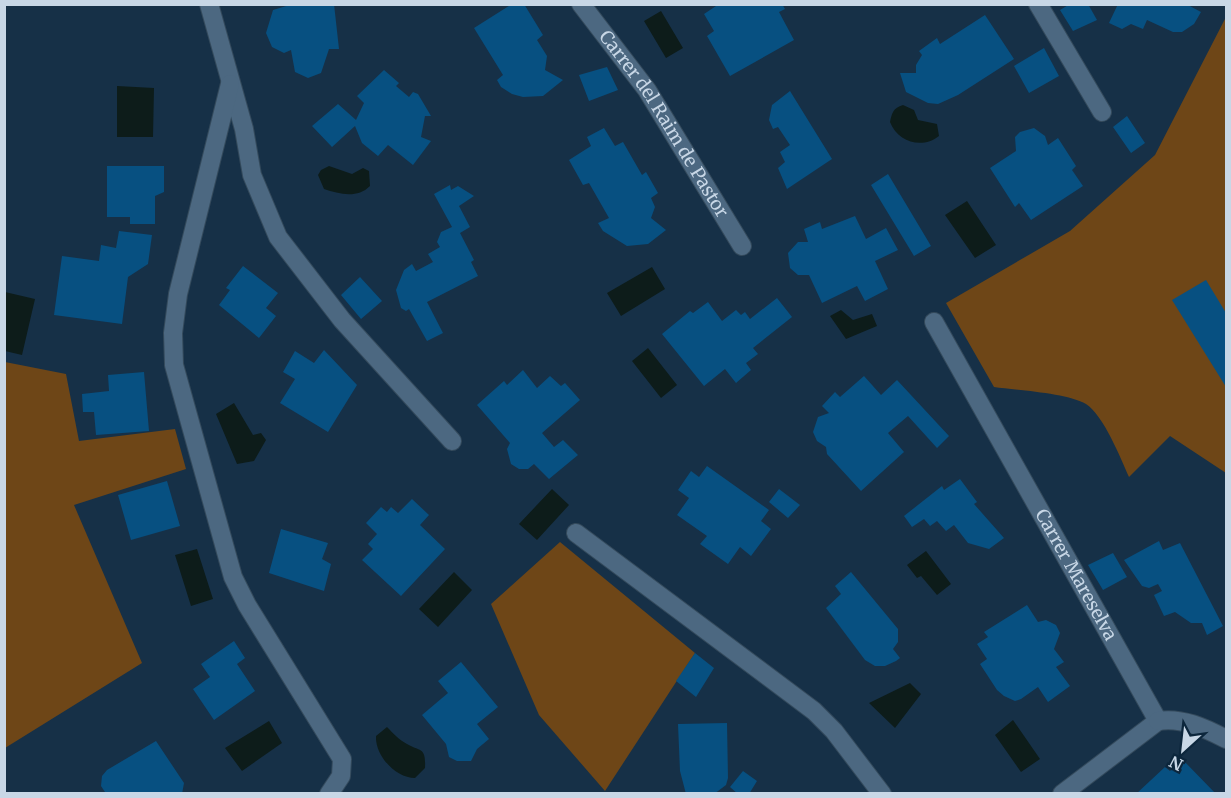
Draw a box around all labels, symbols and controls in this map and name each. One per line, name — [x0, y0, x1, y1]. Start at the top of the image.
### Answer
street label: Carrer del Raim de Pastor — [594, 25, 734, 222]
street label: Carrer Mareselva — [1030, 505, 1123, 645]
north arrow — [1153, 720, 1213, 780]
text: N — [1166, 751, 1186, 775]

